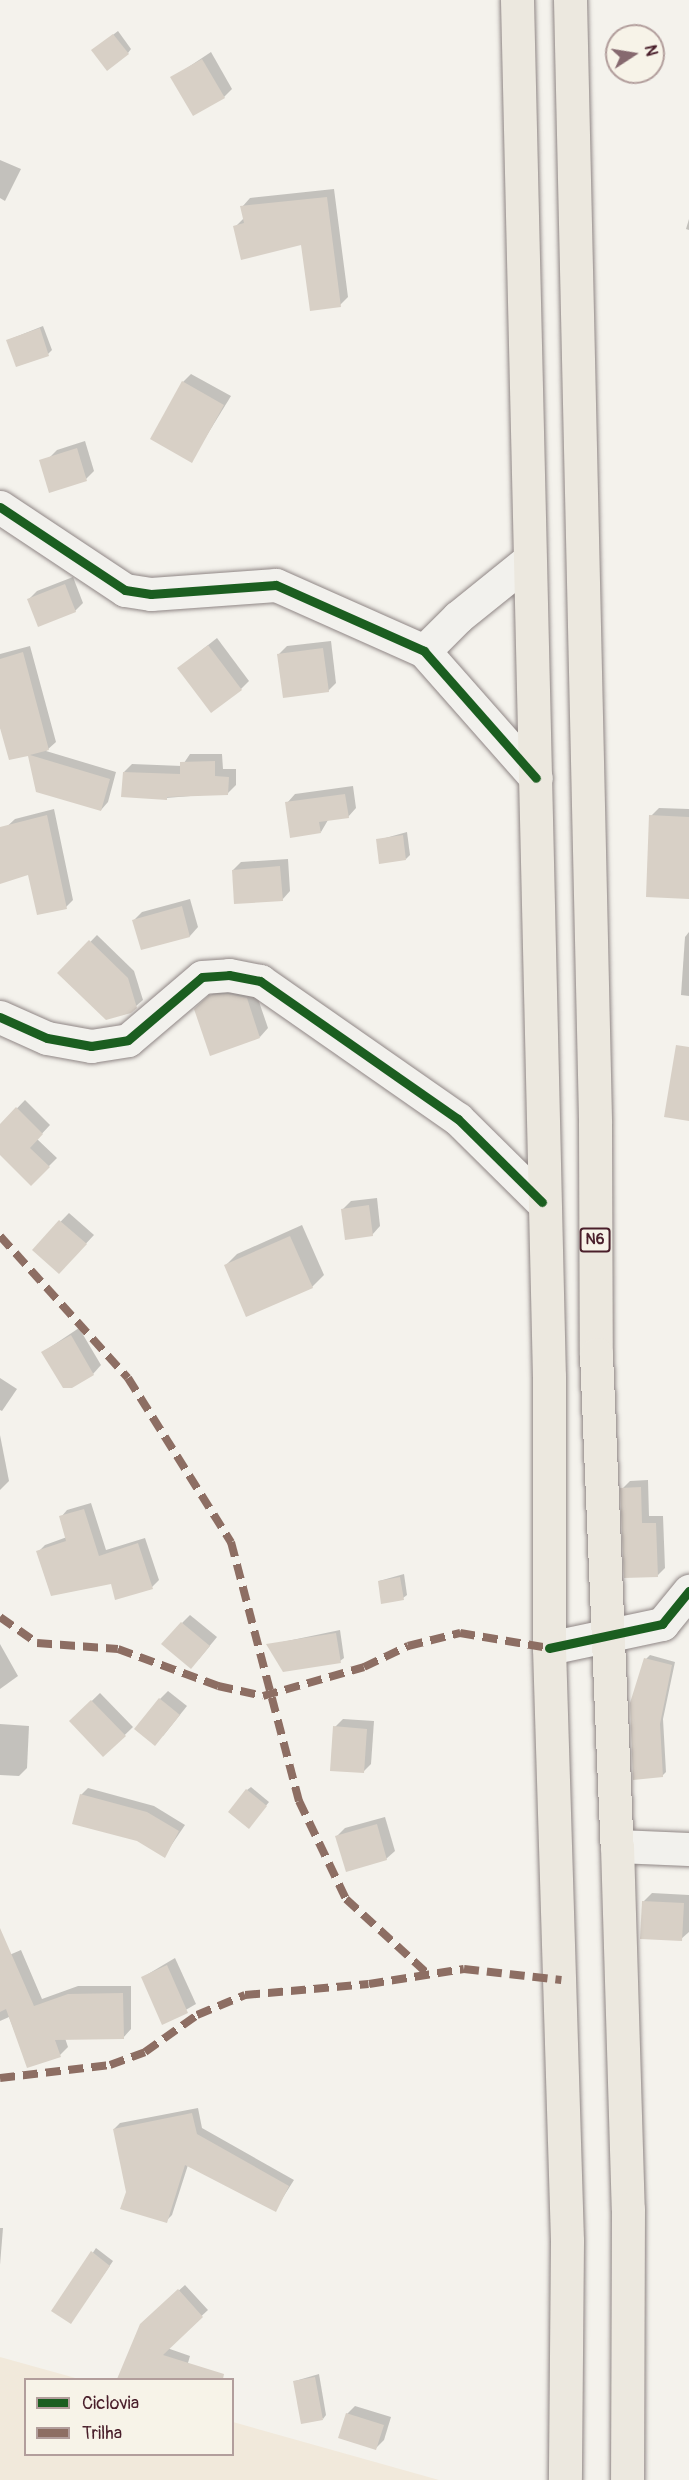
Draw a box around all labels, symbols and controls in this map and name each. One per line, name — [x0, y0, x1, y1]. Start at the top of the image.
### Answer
north arrow — [605, 24, 665, 84]
text: N — [640, 43, 662, 58]
road number: N6 — [578, 1228, 612, 1252]
legend — [24, 2378, 234, 2456]
text: Ciclovia — [82, 2392, 139, 2415]
text: Trilha — [82, 2422, 122, 2445]

